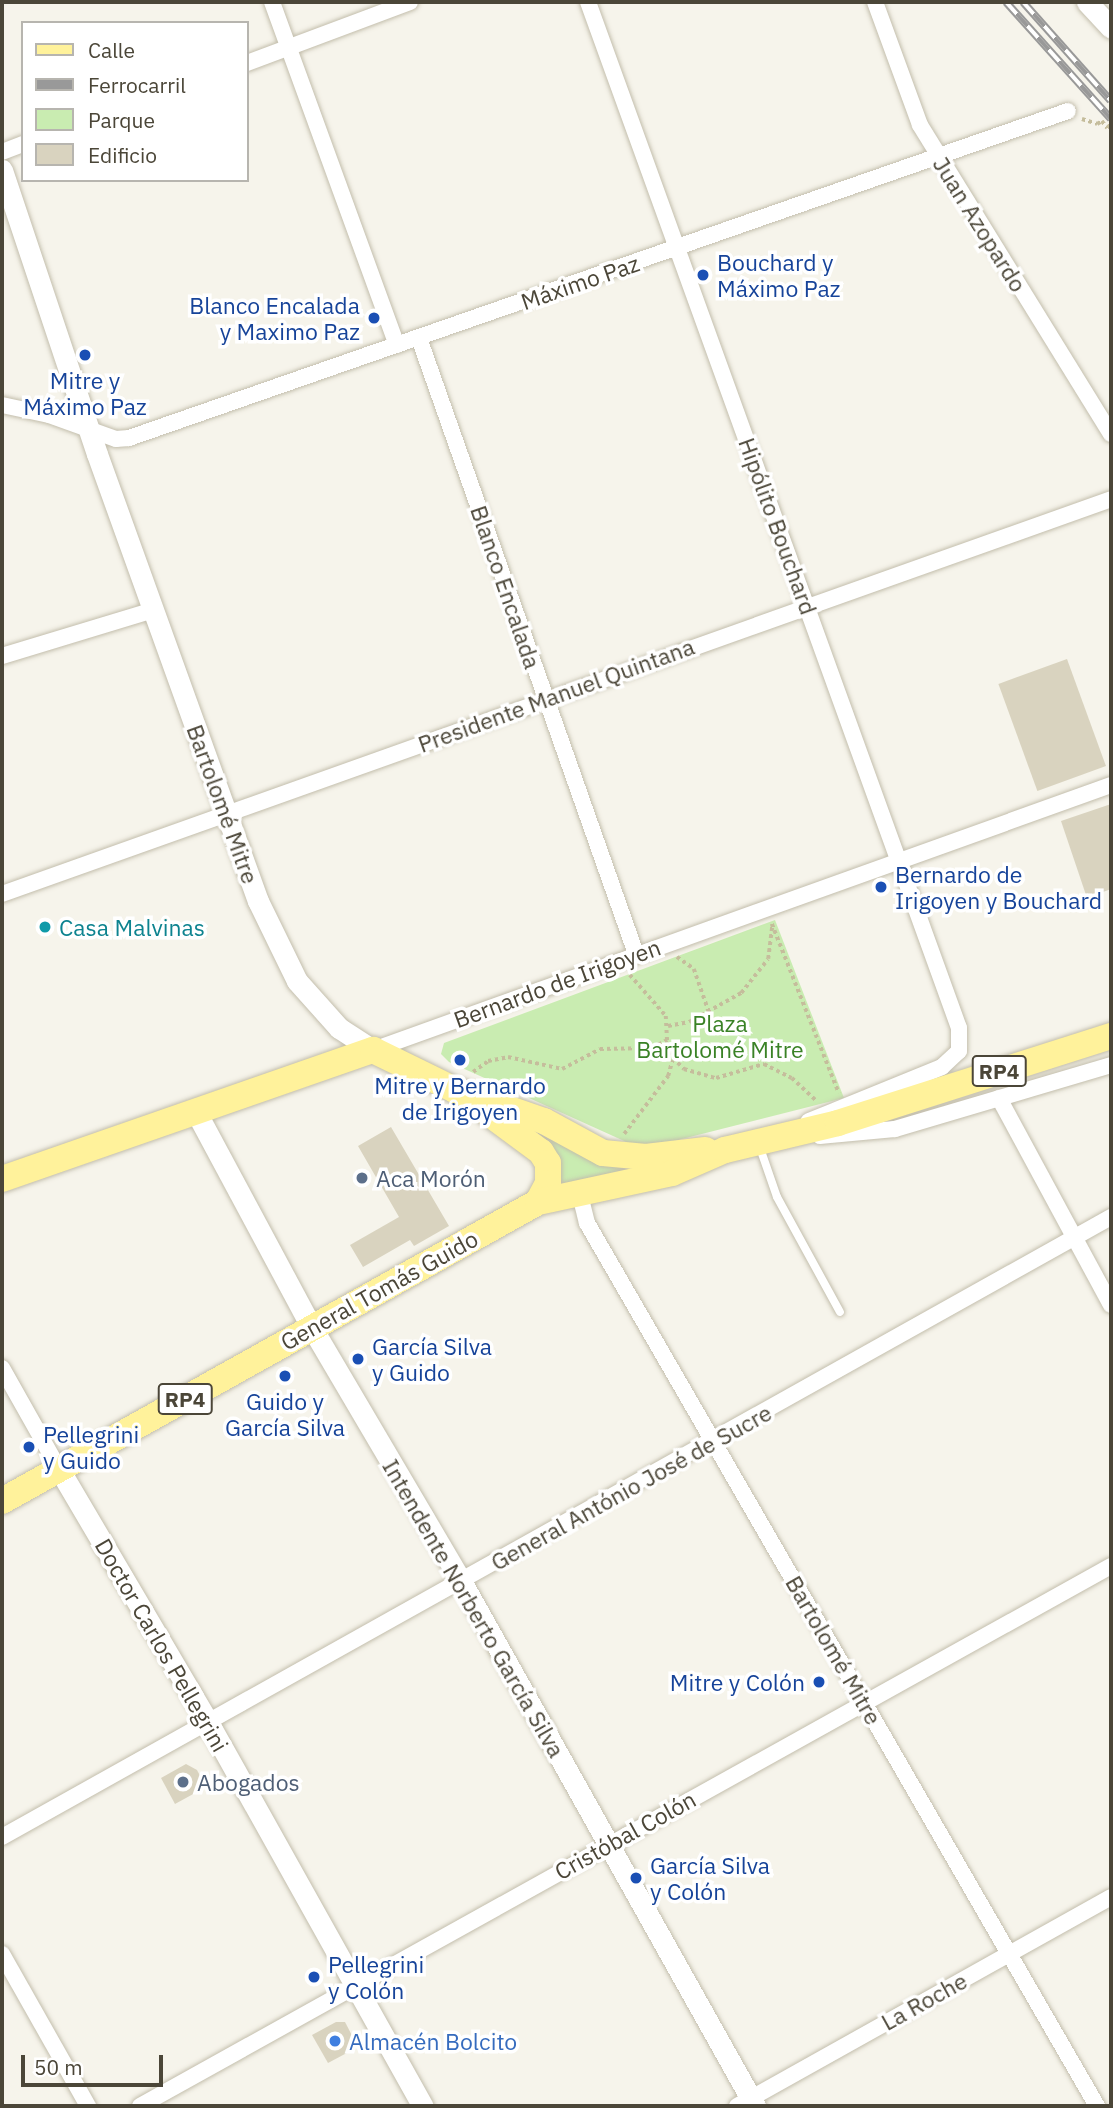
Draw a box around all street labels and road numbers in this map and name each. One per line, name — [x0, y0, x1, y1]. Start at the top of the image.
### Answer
street label: Juan Azopardo — [927, 151, 1033, 297]
street label: Máximo Paz — [517, 249, 643, 315]
street label: Hipólito Bouchard — [733, 434, 823, 618]
street label: Blanco Encalada — [465, 502, 547, 672]
street label: Presidente Manuel Quintana — [414, 632, 698, 758]
street label: Bartolomé Mitre — [181, 721, 265, 887]
street label: Bernardo de Irigoyen — [450, 933, 664, 1033]
road number: RP4 — [971, 1054, 1027, 1088]
street label: General Tomás Guido — [276, 1224, 482, 1356]
road number: RP4 — [157, 1382, 213, 1416]
street label: General António José de Sucre — [486, 1398, 776, 1576]
street label: Intendente Norberto García Silva — [377, 1454, 571, 1762]
street label: Doctor Carlos Pellegrini — [90, 1533, 234, 1757]
street label: Bartolomé Mitre — [780, 1571, 888, 1729]
street label: Cristóbal Colón — [550, 1785, 700, 1885]
street label: La Roche — [876, 1966, 972, 2036]

